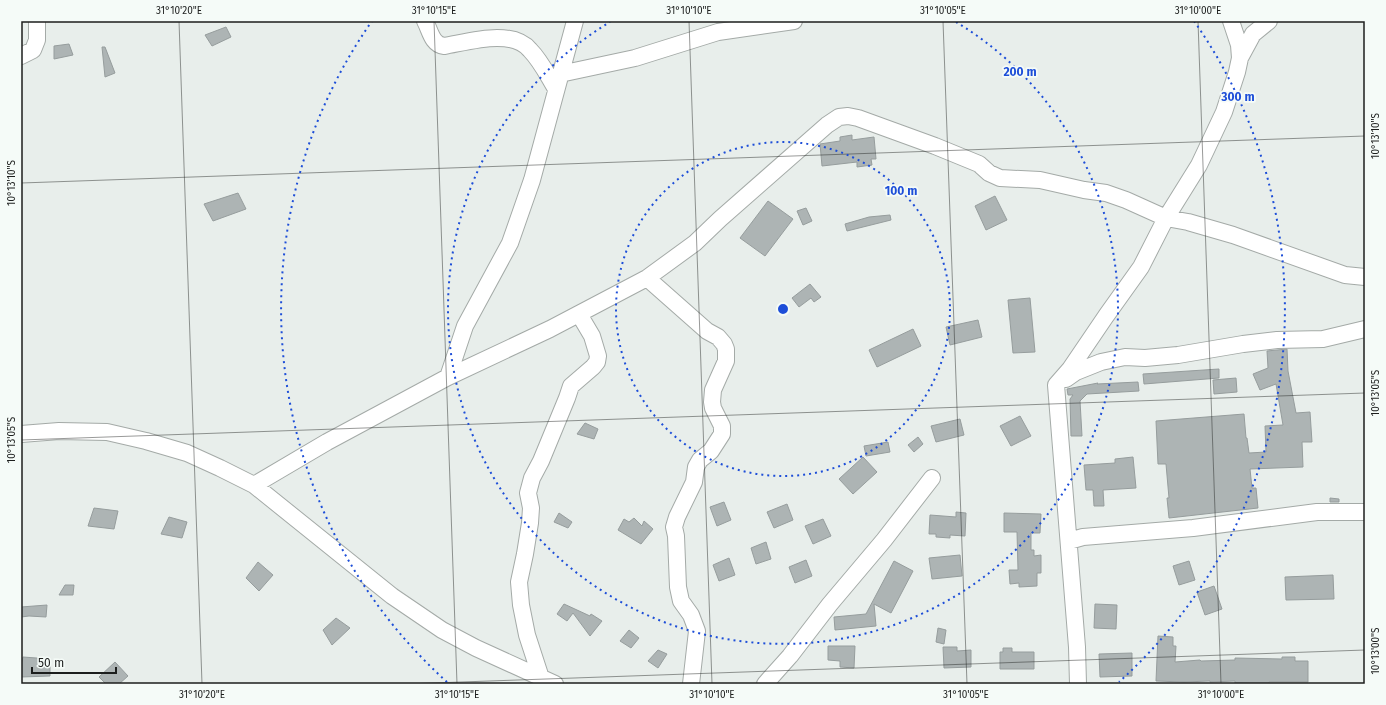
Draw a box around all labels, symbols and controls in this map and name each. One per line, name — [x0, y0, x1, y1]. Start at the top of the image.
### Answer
text: 31°10'20"E — [156, 5, 202, 17]
text: 31°10'15"E — [412, 5, 456, 17]
text: 31°10'10"E — [666, 5, 712, 17]
text: 31°10'05"E — [920, 5, 966, 17]
text: 31°10'00"E — [1175, 5, 1221, 17]
text: 200 m — [1003, 65, 1037, 79]
text: 300 m — [1220, 90, 1255, 104]
text: 10°13'10"S — [1370, 113, 1382, 159]
text: 10°13'10"S — [6, 160, 18, 206]
text: 100 m — [885, 184, 917, 198]
centre of rings — [776, 302, 790, 316]
text: 10°13'05"S — [1370, 369, 1382, 416]
text: 10°13'05"S — [6, 416, 18, 463]
text: 10°13'00"S — [1370, 627, 1382, 675]
scale bar — [32, 649, 116, 675]
text: 50 m — [38, 656, 64, 670]
text: 31°10'20"E — [179, 689, 225, 701]
text: 31°10'15"E — [435, 689, 479, 701]
text: 31°10'10"E — [689, 689, 735, 701]
text: 31°10'05"E — [943, 689, 989, 701]
text: 31°10'00"E — [1198, 689, 1244, 701]

